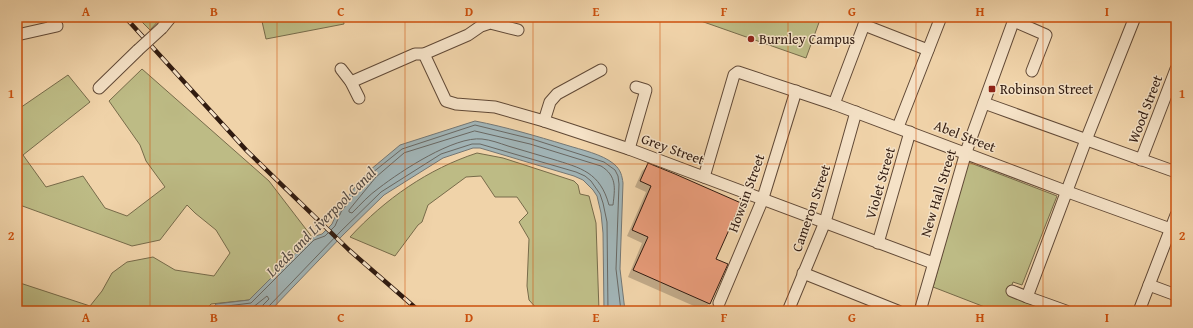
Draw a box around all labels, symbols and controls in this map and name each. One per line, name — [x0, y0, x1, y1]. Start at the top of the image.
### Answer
text: A — [82, 2, 91, 21]
text: B — [210, 2, 218, 21]
text: C — [337, 2, 345, 21]
text: D — [465, 2, 473, 21]
text: E — [593, 2, 600, 21]
text: F — [721, 2, 728, 21]
text: G — [848, 2, 856, 21]
text: H — [975, 2, 985, 21]
text: I — [1105, 2, 1109, 21]
place label: Burnley Campus — [759, 29, 855, 49]
marker: Burnley Campus — [746, 34, 756, 44]
street label: Wood Street — [1123, 72, 1167, 146]
place label: Robinson Street — [1000, 79, 1093, 99]
text: 1 — [8, 84, 14, 103]
marker: Robinson Street — [987, 84, 997, 94]
text: 1 — [1179, 84, 1185, 103]
street label: Abel Street — [931, 115, 999, 157]
street label: Grey Street — [639, 128, 707, 170]
street label: Violet Street — [860, 145, 900, 221]
street label: New Hall Street — [915, 147, 961, 239]
street label: Howsin Street — [723, 151, 769, 235]
water label: Leeds and Liverpool Canal — [260, 162, 380, 282]
street label: Cameron Street — [787, 162, 835, 254]
text: 2 — [8, 226, 15, 245]
text: 2 — [1179, 226, 1186, 245]
text: A — [82, 308, 91, 327]
text: B — [210, 308, 218, 327]
text: C — [337, 308, 345, 327]
text: D — [465, 308, 473, 327]
text: E — [593, 308, 600, 327]
text: F — [721, 308, 728, 327]
text: G — [848, 308, 856, 327]
text: H — [975, 308, 985, 327]
text: I — [1105, 308, 1109, 327]

